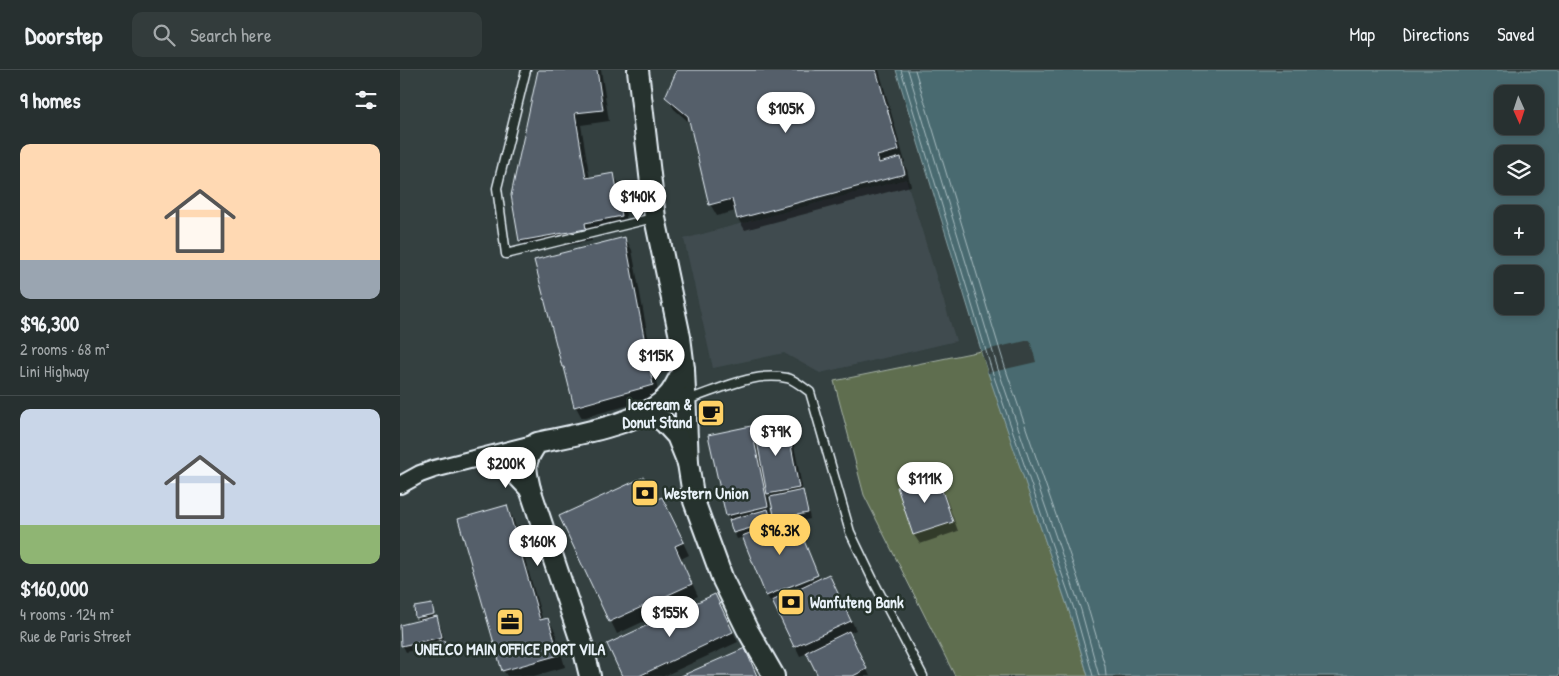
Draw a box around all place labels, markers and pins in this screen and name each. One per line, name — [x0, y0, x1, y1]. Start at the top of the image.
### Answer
pin: $105K — [751, 92, 821, 134]
pin: $140K — [603, 180, 673, 222]
pin: $115K — [621, 338, 691, 381]
place label: Icecream & Donut Stand — [623, 393, 693, 433]
cafe icon: Icecream & Donut Stand — [696, 398, 726, 428]
pin: $79K — [746, 414, 806, 457]
pin: $200K — [471, 446, 541, 489]
pin: $111K — [890, 462, 960, 504]
bank icon: Western Union — [630, 478, 660, 508]
place label: Western Union — [664, 482, 749, 504]
pin: $96.3K — [739, 514, 821, 556]
pin: $160K — [503, 524, 573, 567]
bank icon: Wanfuteng Bank — [776, 587, 806, 617]
place label: Wanfuteng Bank — [810, 591, 904, 614]
pin: $155K — [635, 596, 705, 638]
office icon: UNELCO MAIN OFFICE PORT VILA — [495, 607, 525, 637]
place label: UNELCO MAIN OFFICE PORT VILA — [415, 638, 606, 660]

